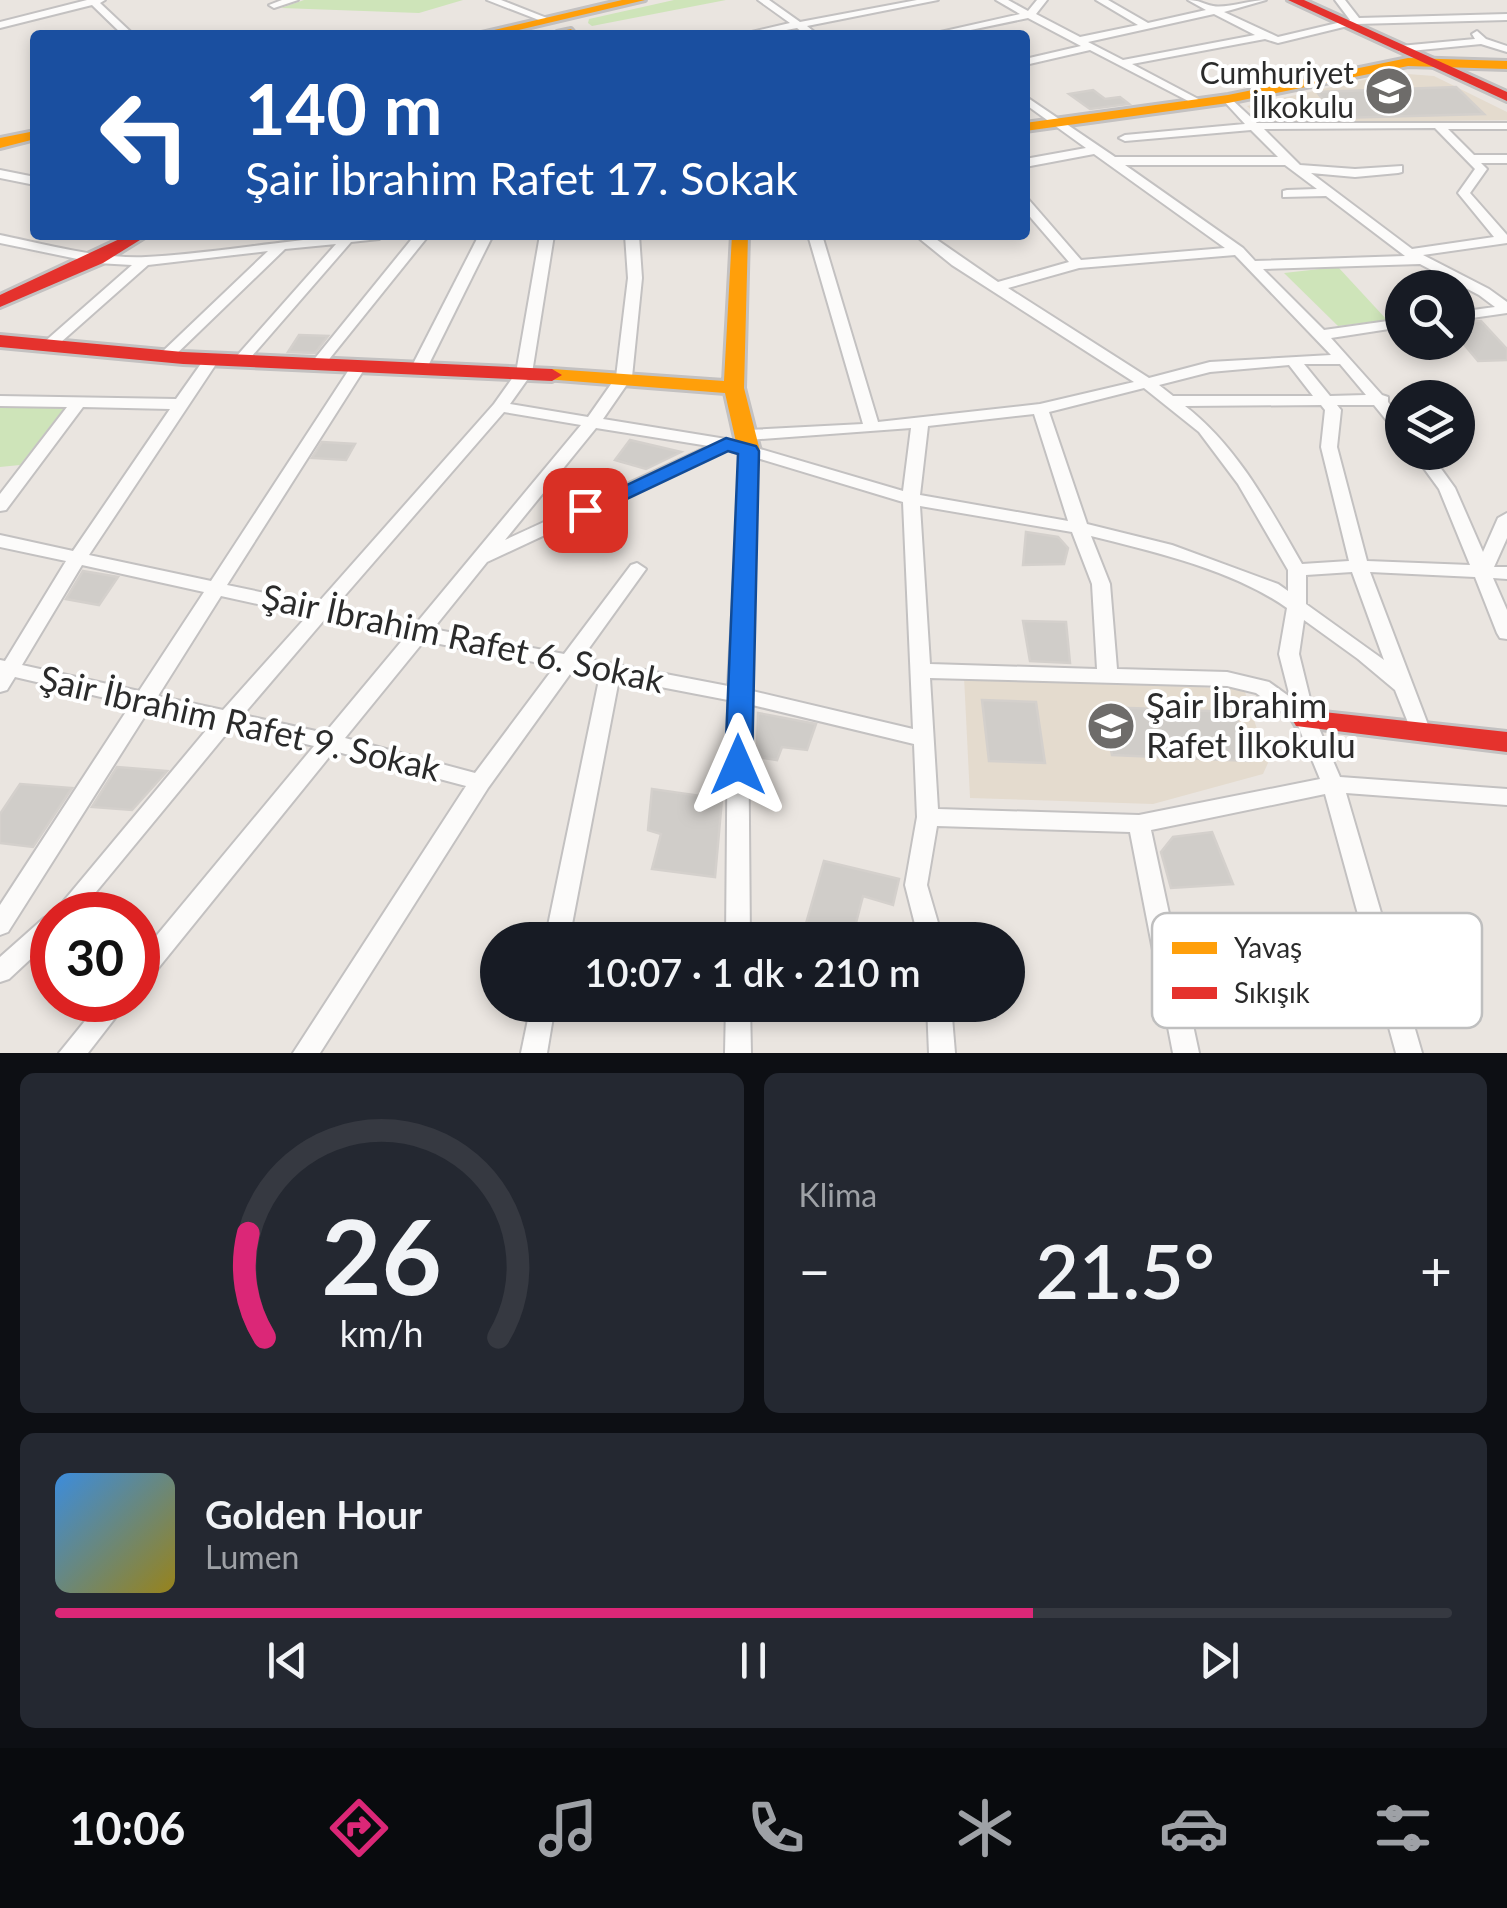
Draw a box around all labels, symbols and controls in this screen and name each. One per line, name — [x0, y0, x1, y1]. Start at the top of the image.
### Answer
place label: Cumhuriyet İlkokulu — [1200, 54, 1354, 124]
school or university icon: Cumhuriyet İlkokulu — [1363, 65, 1415, 117]
text: 140 m — [245, 66, 442, 150]
icon: left — [80, 70, 210, 200]
text: Şair İbrahim Rafet 17. Sokak — [245, 151, 798, 205]
map controls — [1385, 270, 1475, 470]
button: search — [1385, 270, 1475, 360]
button: layers — [1385, 380, 1475, 470]
pin — [543, 468, 628, 553]
icon: arrive — [558, 483, 613, 538]
street label: Şair İbrahim Rafet 6. Sokak — [259, 574, 668, 700]
street label: Şair İbrahim Rafet 9. Sokak — [36, 656, 445, 789]
place label: Şair İbrahim Rafet İlkokulu — [1146, 683, 1356, 765]
school or university icon: Şair İbrahim Rafet İlkokulu — [1085, 700, 1137, 752]
position arrow — [686, 713, 790, 817]
speed limit sign: 30 — [30, 892, 160, 1022]
legend — [1152, 913, 1482, 1028]
text: Yavaş — [1234, 930, 1302, 964]
text: 10:07 · 1 dk · 210 m — [585, 949, 920, 995]
text: Sıkışık — [1234, 975, 1311, 1009]
text: Klima — [799, 1175, 877, 1214]
text: 26 — [321, 1192, 442, 1317]
text: 21.5° — [1036, 1225, 1215, 1315]
text: − — [799, 1237, 830, 1303]
text: + — [1420, 1237, 1452, 1303]
text: km/h — [340, 1312, 424, 1355]
text: Golden Hour — [205, 1491, 422, 1537]
text: Lumen — [205, 1537, 299, 1576]
icon: previous — [260, 1633, 315, 1688]
icon: pause — [726, 1633, 781, 1688]
icon: next — [1192, 1633, 1247, 1688]
icon: directions — [324, 1793, 394, 1863]
icon: music — [533, 1793, 603, 1863]
icon: phone — [741, 1793, 811, 1863]
icon: climate — [950, 1793, 1020, 1863]
icon: car — [1159, 1793, 1229, 1863]
icon: filters — [1368, 1793, 1438, 1863]
text: 10:06 — [69, 1801, 185, 1855]

